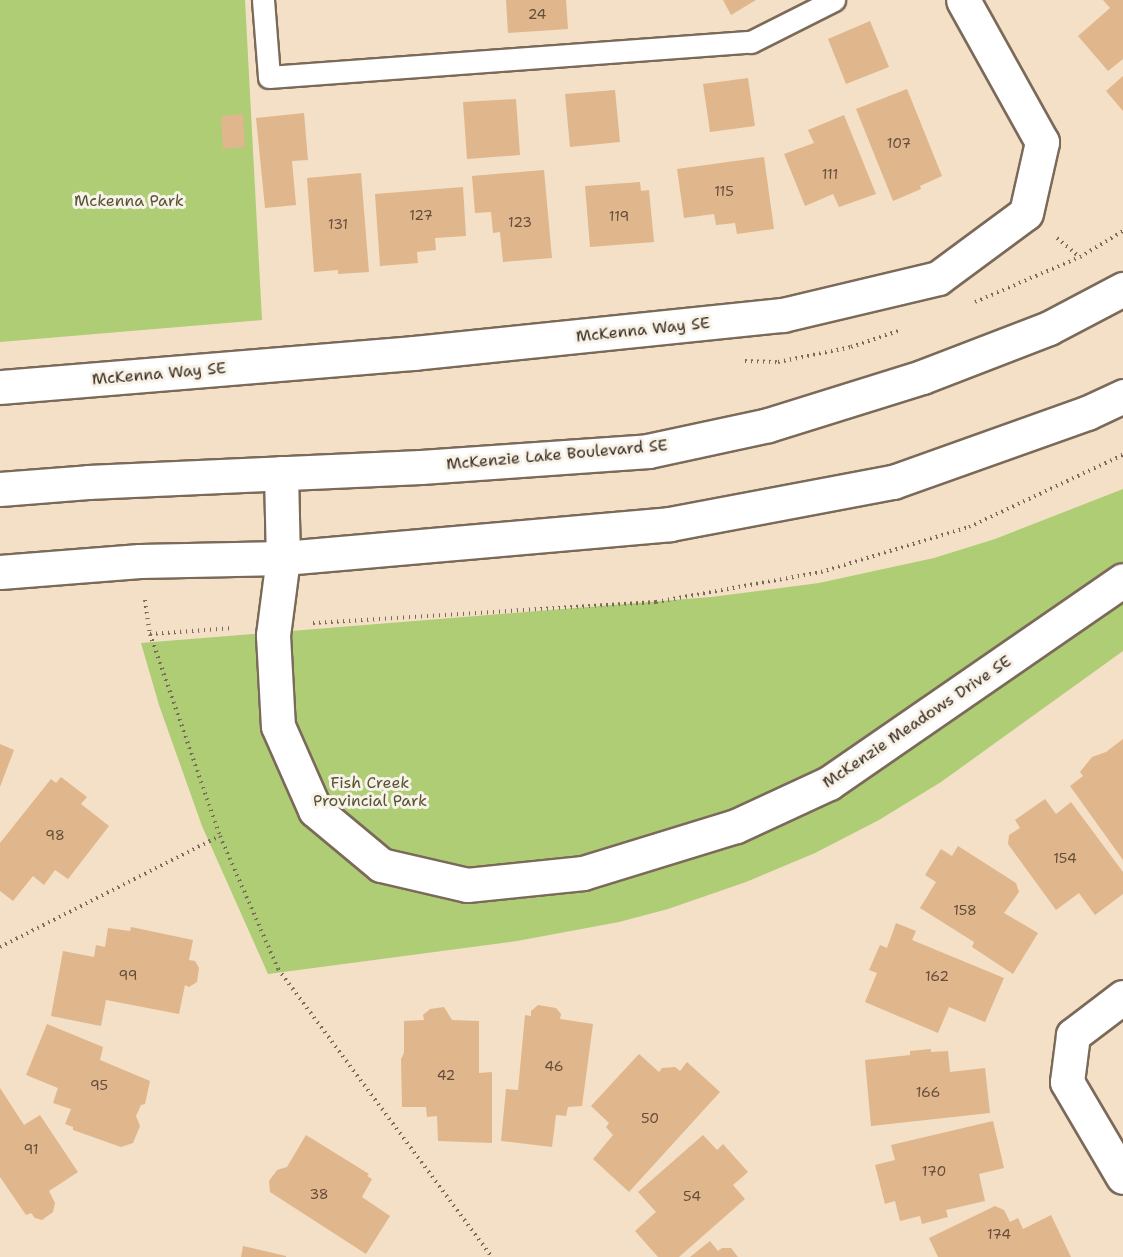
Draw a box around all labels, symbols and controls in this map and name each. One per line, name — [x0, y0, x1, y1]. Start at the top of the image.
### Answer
house number: 24 — [528, 6, 546, 22]
house number: 107 — [887, 135, 911, 151]
house number: 111 — [822, 166, 838, 182]
house number: 115 — [714, 183, 734, 199]
park label: Mckenna Park — [74, 191, 184, 211]
house number: 127 — [409, 207, 433, 223]
house number: 119 — [609, 208, 629, 224]
house number: 123 — [508, 214, 532, 230]
house number: 131 — [328, 216, 348, 232]
street label: McKenna Way SE — [575, 313, 711, 347]
street label: McKenna Way SE — [91, 359, 227, 389]
street label: McKenzie Lake Boulevard SE — [446, 436, 668, 474]
street label: McKenzie Meadows Drive SE — [819, 652, 1015, 792]
park label: Fish Creek Provincial Park — [313, 773, 427, 811]
house number: 98 — [45, 827, 65, 843]
house number: 154 — [1053, 850, 1077, 866]
house number: 158 — [953, 902, 977, 918]
house number: 99 — [118, 967, 138, 983]
house number: 162 — [925, 968, 949, 984]
house number: 46 — [544, 1058, 564, 1074]
house number: 42 — [437, 1067, 455, 1083]
house number: 95 — [90, 1077, 108, 1093]
house number: 166 — [916, 1084, 940, 1100]
house number: 50 — [641, 1110, 659, 1126]
house number: 91 — [23, 1141, 39, 1157]
house number: 170 — [922, 1163, 946, 1179]
house number: 38 — [309, 1186, 329, 1202]
house number: 54 — [683, 1188, 701, 1204]
house number: 174 — [987, 1226, 1011, 1242]

